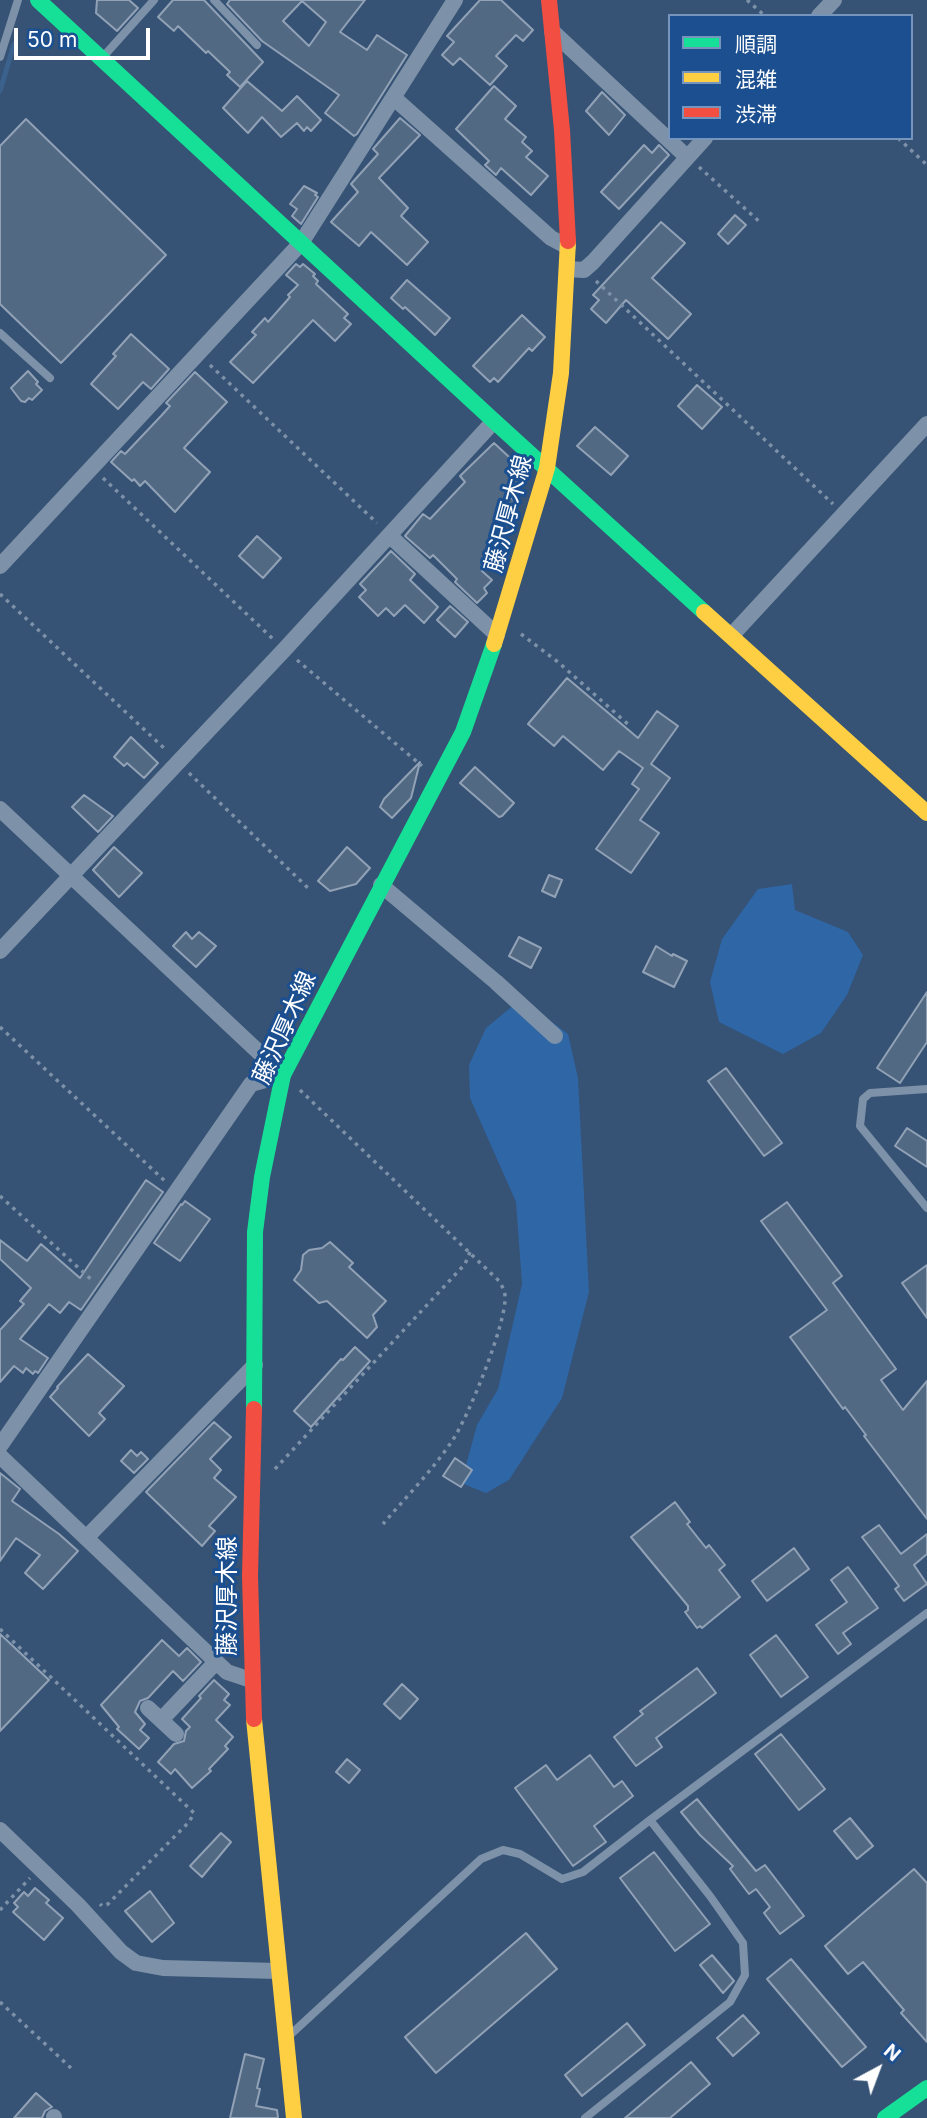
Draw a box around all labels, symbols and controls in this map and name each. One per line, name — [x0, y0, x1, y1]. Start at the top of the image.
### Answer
scale bar — [18, 14, 154, 58]
legend — [668, 14, 913, 140]
text: 50 m — [27, 27, 77, 52]
text: 順調 — [735, 32, 777, 57]
text: 混雑 — [735, 67, 777, 92]
text: 渋滞 — [735, 102, 777, 127]
street label: 藤沢厚木線 — [480, 452, 538, 576]
street label: 藤沢厚木線 — [247, 967, 323, 1089]
street label: 藤沢厚木線 — [214, 1536, 242, 1656]
north arrow — [843, 2034, 913, 2104]
text: N — [879, 2039, 905, 2066]

